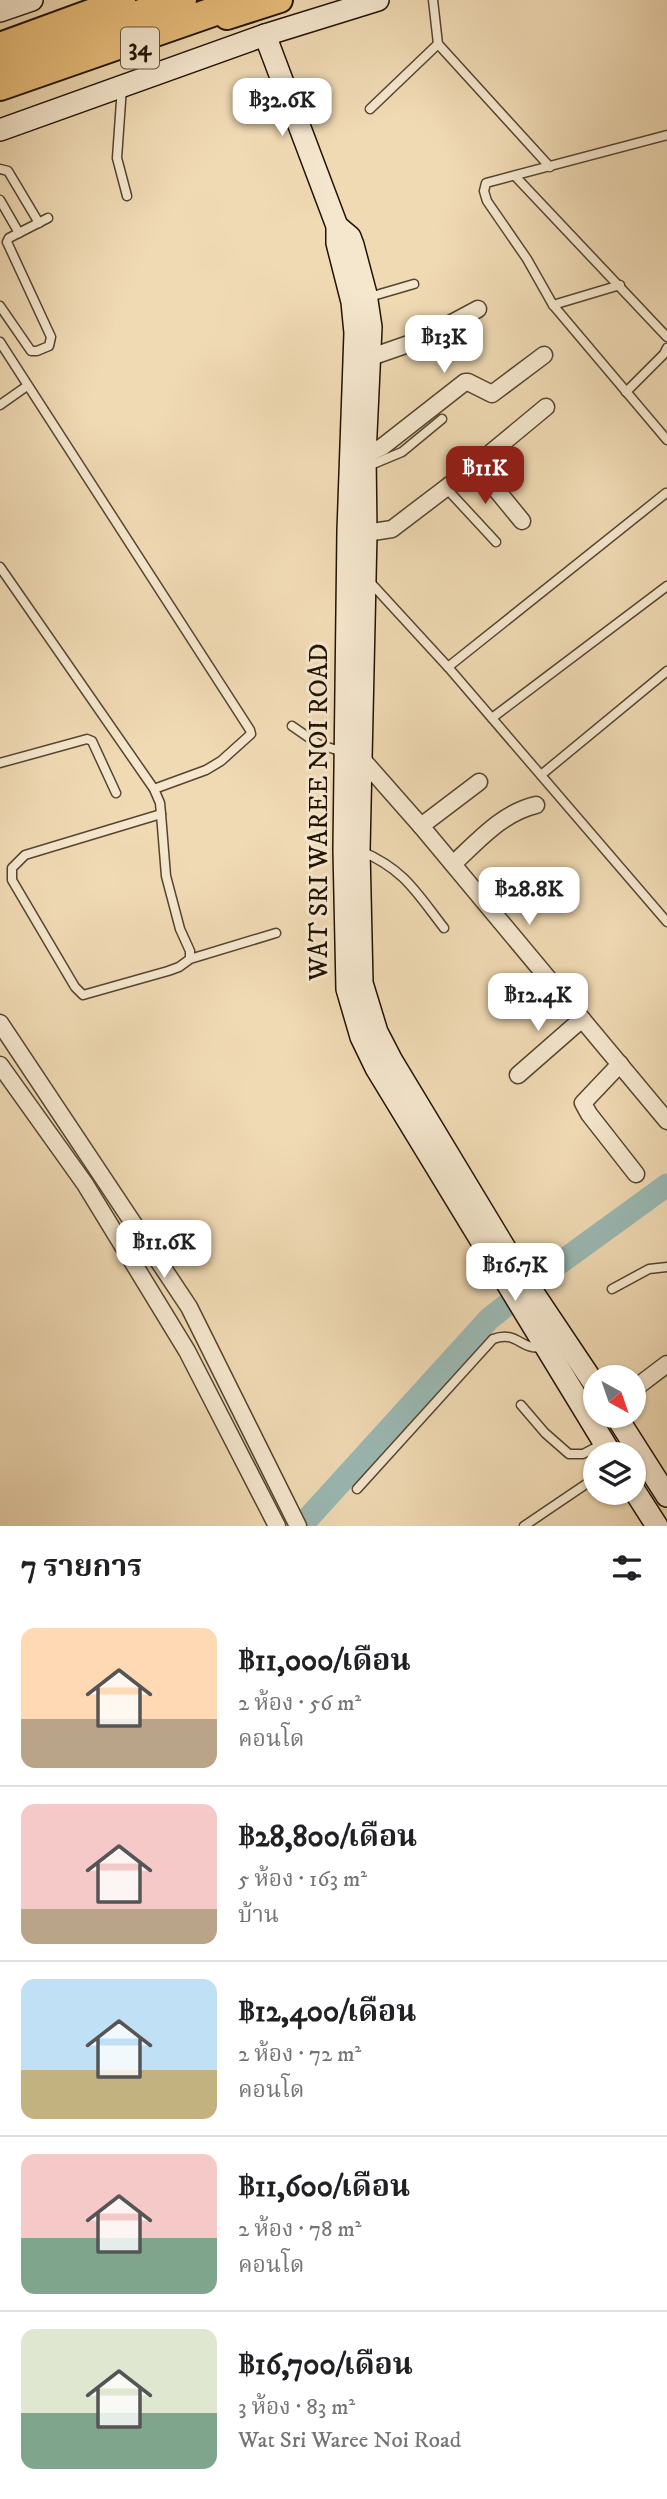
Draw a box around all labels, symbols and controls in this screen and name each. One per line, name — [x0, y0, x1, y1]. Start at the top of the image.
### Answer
road number: 34 — [121, 28, 159, 68]
pin: ฿32.6K — [225, 78, 339, 138]
text: ฿32.6K — [249, 86, 315, 115]
pin: ฿13K — [403, 316, 485, 375]
text: ฿13K — [421, 323, 467, 352]
pin: ฿11K — [444, 447, 526, 506]
text: ฿11K — [462, 454, 508, 483]
street label: WAT SRI WAREE NOI ROAD — [303, 643, 336, 982]
pin: ฿28.8K — [472, 867, 586, 927]
text: ฿28.8K — [495, 875, 563, 904]
pin: ฿12.4K — [481, 974, 595, 1033]
text: ฿12.4K — [504, 981, 572, 1010]
pin: ฿11.6K — [107, 1220, 221, 1280]
text: ฿11.6K — [132, 1228, 196, 1257]
pin: ฿16.7K — [458, 1244, 572, 1303]
text: ฿16.7K — [482, 1251, 548, 1280]
north arrow — [583, 1365, 646, 1428]
map controls — [583, 1365, 646, 1505]
button: layers — [583, 1442, 646, 1505]
text: 7 รายการ — [21, 1549, 142, 1586]
icon: filters — [608, 1549, 646, 1587]
text: ฿11,000/เดือน — [238, 1643, 411, 1680]
icon: home — [77, 1656, 161, 1740]
text: 2 ห้อง · 56 m² — [238, 1689, 361, 1718]
text: คอนโด — [238, 1725, 305, 1754]
text: ฿28,800/เดือน — [238, 1819, 417, 1856]
icon: home — [77, 1832, 161, 1916]
text: 5 ห้อง · 163 m² — [238, 1865, 367, 1894]
text: บ้าน — [238, 1901, 279, 1930]
text: ฿12,400/เดือน — [238, 1994, 416, 2031]
icon: home — [77, 2007, 161, 2091]
text: 2 ห้อง · 72 m² — [238, 2040, 361, 2069]
text: คอนโด — [238, 2076, 305, 2105]
text: ฿11,600/เดือน — [238, 2169, 410, 2206]
icon: home — [77, 2182, 161, 2266]
text: 2 ห้อง · 78 m² — [238, 2215, 362, 2244]
text: คอนโด — [238, 2251, 305, 2280]
text: ฿16,700/เดือน — [238, 2347, 413, 2384]
icon: home — [77, 2357, 161, 2441]
text: 3 ห้อง · 83 m² — [238, 2393, 355, 2422]
text: Wat Sri Waree Noi Road — [238, 2426, 461, 2455]

